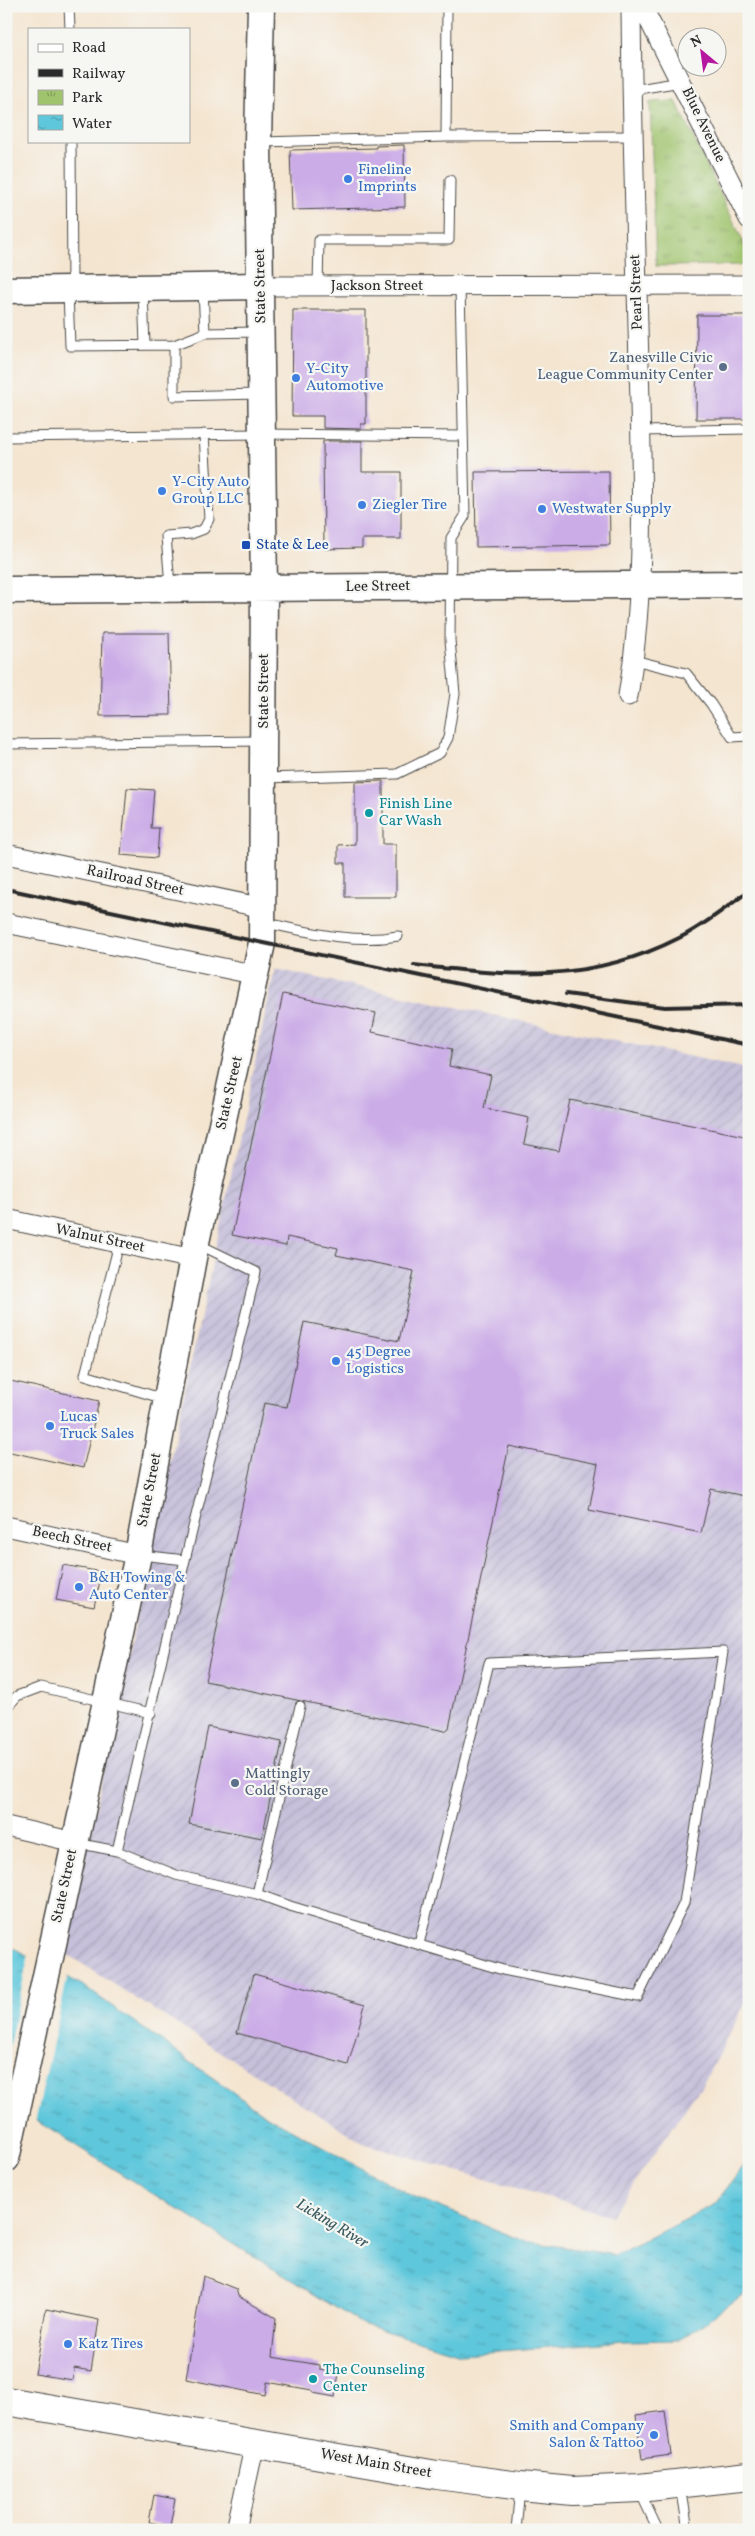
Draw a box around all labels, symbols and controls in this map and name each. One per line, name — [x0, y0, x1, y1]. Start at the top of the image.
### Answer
legend — [28, 28, 190, 142]
north arrow — [678, 28, 728, 78]
text: N — [687, 31, 705, 53]
text: Road — [72, 38, 106, 59]
text: Railway — [72, 64, 125, 85]
street label: Blue Avenue — [676, 84, 730, 166]
text: Park — [72, 88, 103, 109]
text: Water — [72, 114, 112, 135]
place label: Fineline Imprints — [358, 160, 417, 198]
marker: Fineline Imprints — [342, 173, 354, 185]
street label: State Street — [250, 248, 272, 324]
street label: Pearl Street — [625, 254, 649, 330]
street label: Jackson Street — [331, 276, 423, 297]
place label: Zanesville Civic League Community Center — [537, 348, 713, 386]
place label: Y-City Automotive — [306, 359, 384, 397]
marker: Zanesville Civic League Community Center — [717, 361, 729, 373]
marker: Y-City Automotive — [290, 372, 302, 384]
place label: Y-City Auto Group LLC — [172, 472, 249, 510]
marker: Y-City Auto Group LLC — [156, 485, 168, 497]
place label: Ziegler Tire — [372, 495, 447, 516]
marker: Ziegler Tire — [356, 499, 368, 511]
place label: Westwater Supply — [552, 499, 671, 520]
marker: Westwater Supply — [536, 503, 548, 515]
place label: State & Lee — [256, 535, 329, 556]
marker: State & Lee — [240, 539, 252, 551]
street label: Lee Street — [345, 576, 411, 598]
street label: State Street — [254, 653, 275, 729]
place label: Finish Line Car Wash — [379, 794, 452, 832]
marker: Finish Line Car Wash — [363, 807, 375, 819]
street label: Railroad Street — [84, 860, 186, 902]
street label: State Street — [211, 1054, 249, 1132]
street label: Walnut Street — [53, 1219, 147, 1259]
place label: 45 Degree Logistics — [346, 1342, 411, 1380]
marker: 45 Degree Logistics — [330, 1355, 342, 1367]
place label: Lucas Truck Sales — [60, 1407, 134, 1445]
marker: Lucas Truck Sales — [44, 1420, 56, 1432]
street label: State Street — [133, 1451, 167, 1529]
street label: Beech Street — [30, 1521, 114, 1559]
place label: B&H Towing & Auto Center — [89, 1568, 186, 1606]
marker: B&H Towing & Auto Center — [73, 1581, 85, 1593]
place label: Mattingly Cold Storage — [245, 1764, 328, 1802]
marker: Mattingly Cold Storage — [229, 1777, 241, 1789]
street label: State Street — [47, 1847, 83, 1925]
water label: Licking River — [292, 2194, 373, 2255]
place label: Katz Tires — [78, 2334, 143, 2355]
marker: Katz Tires — [62, 2338, 74, 2350]
place label: The Counseling Center — [323, 2360, 425, 2398]
marker: The Counseling Center — [307, 2373, 319, 2385]
place label: Smith and Company Salon & Tattoo — [509, 2416, 644, 2454]
marker: Smith and Company Salon & Tattoo — [648, 2429, 660, 2441]
street label: West Main Street — [319, 2444, 433, 2484]

